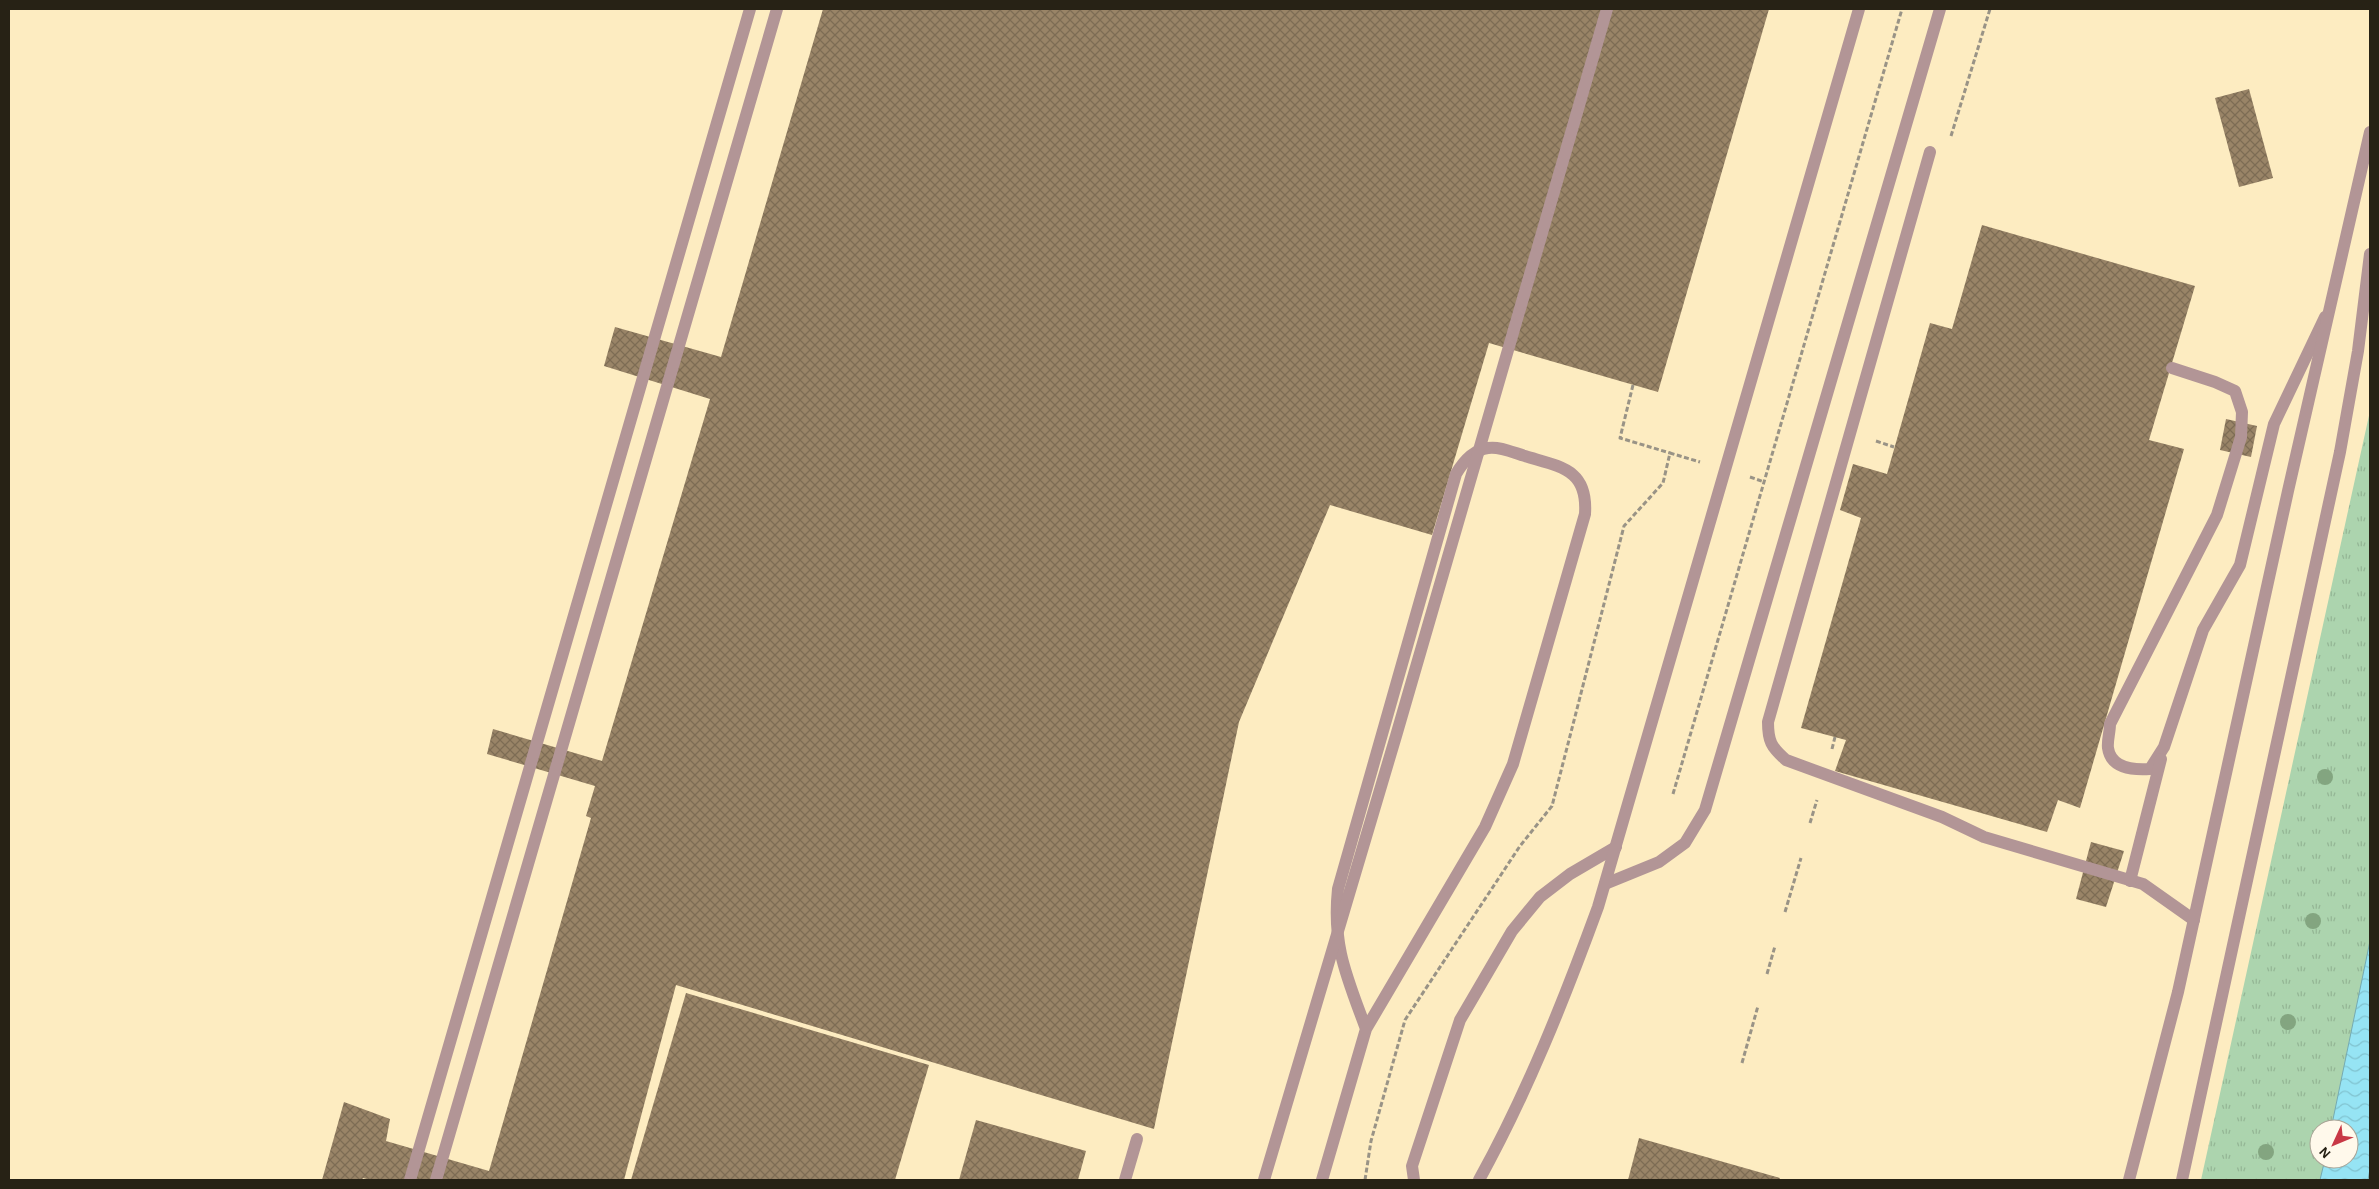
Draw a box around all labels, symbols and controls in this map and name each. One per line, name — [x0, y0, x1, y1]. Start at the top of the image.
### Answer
north arrow — [2309, 1119, 2359, 1169]
text: N — [2317, 1144, 2334, 1161]

